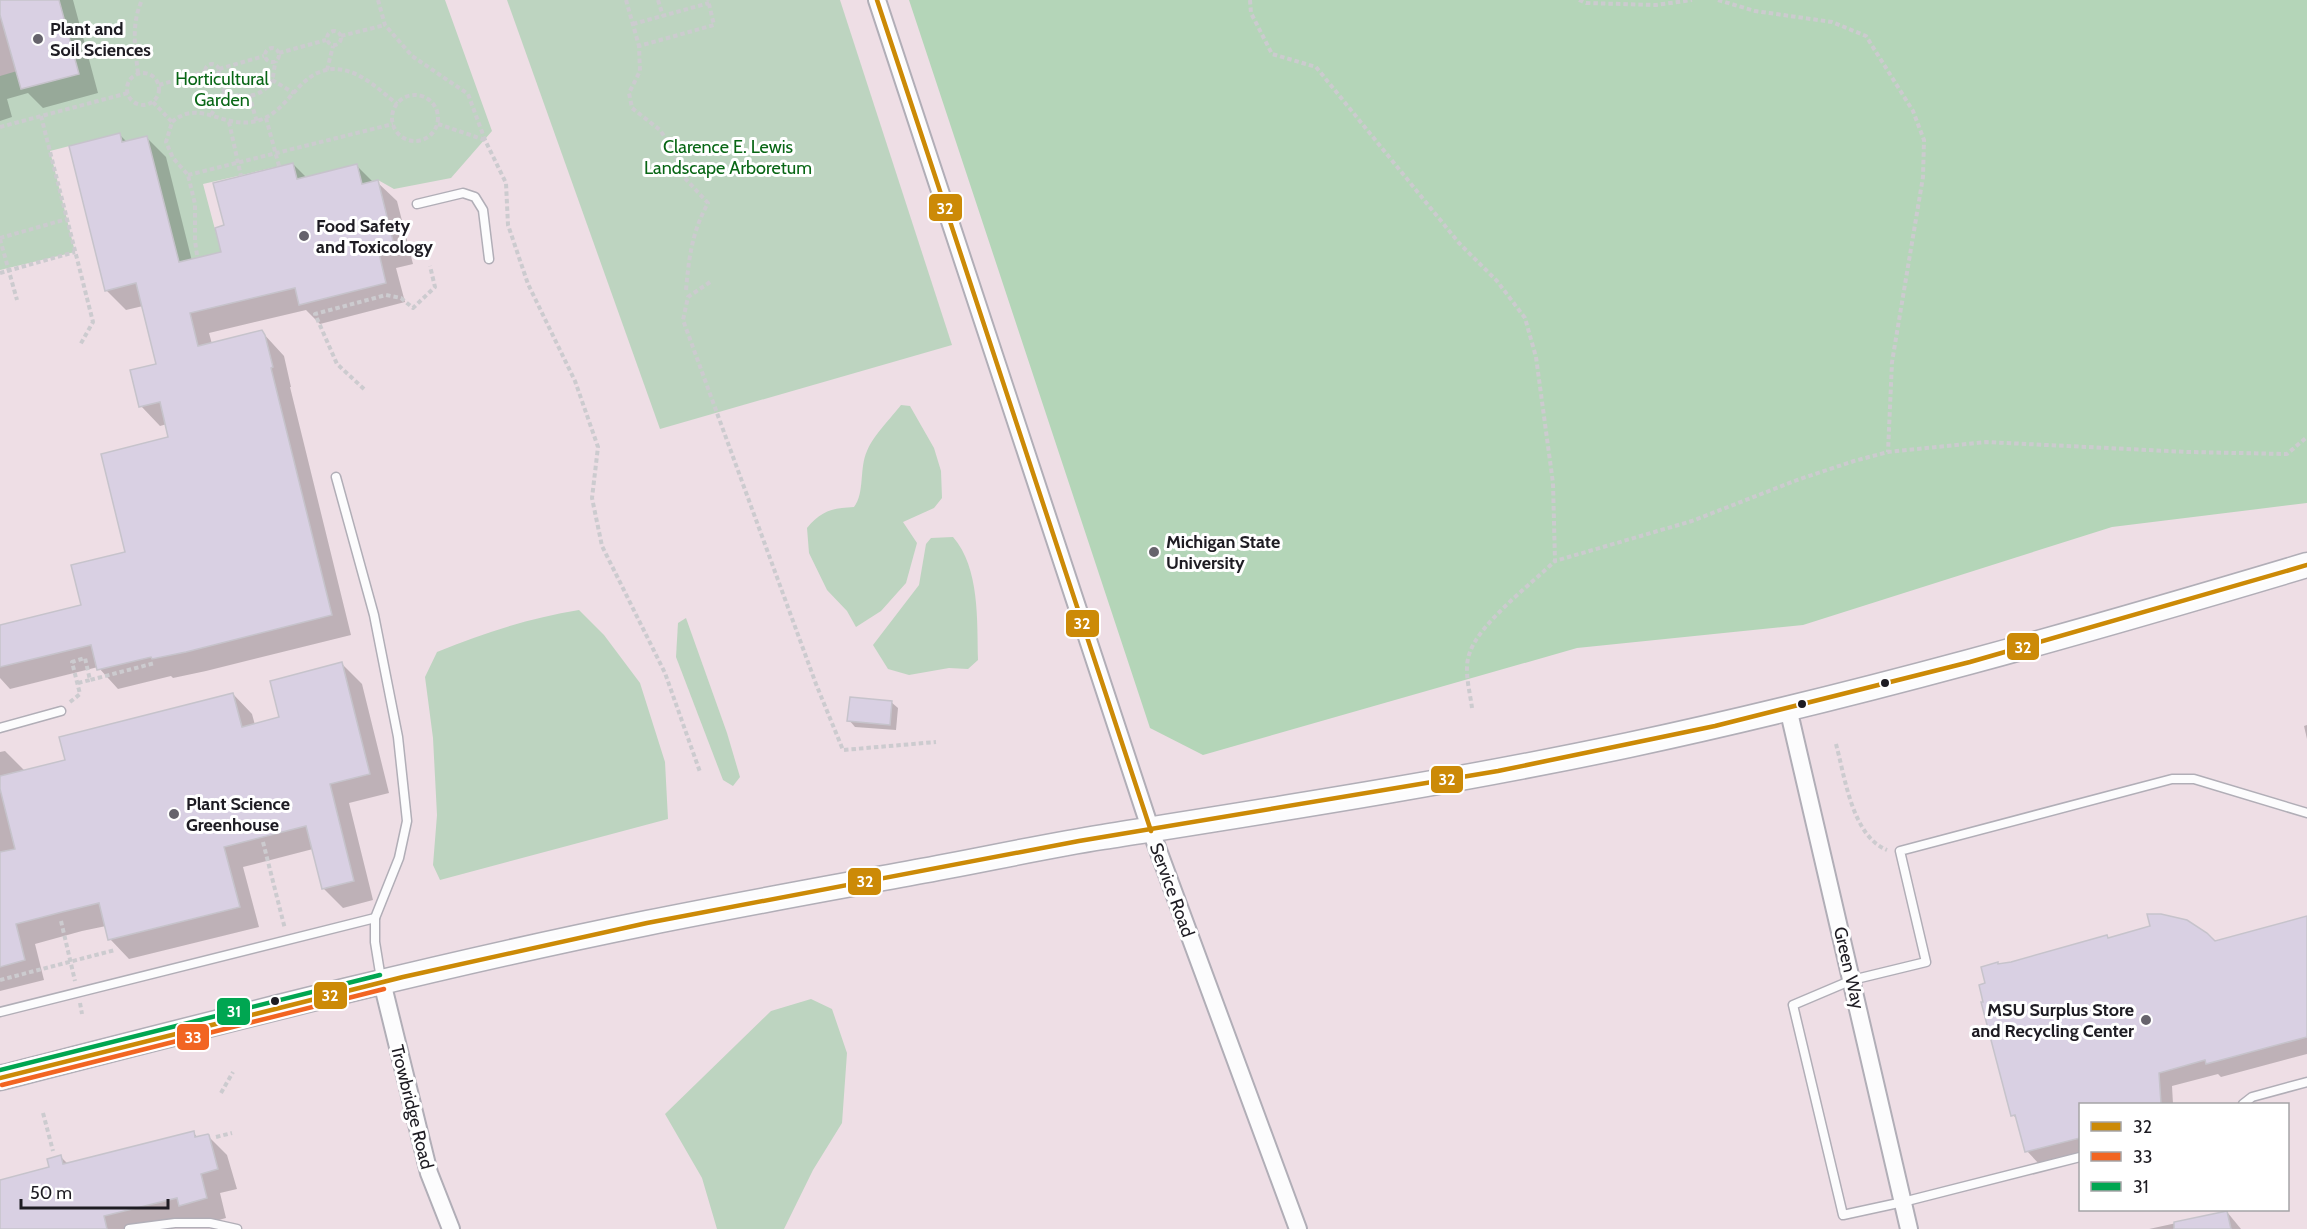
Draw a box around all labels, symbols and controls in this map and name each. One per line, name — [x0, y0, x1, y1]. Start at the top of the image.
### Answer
place label: Plant and Soil Sciences — [50, 18, 151, 61]
marker: Plant and Soil Sciences — [31, 32, 45, 46]
park label: Horticultural Garden — [175, 68, 270, 111]
park label: Clarence E. Lewis Landscape Arboretum — [644, 136, 812, 179]
line badge: 32 — [928, 193, 963, 222]
text: 32 — [936, 199, 954, 218]
place label: Food Safety and Toxicology — [316, 215, 433, 258]
marker: Food Safety and Toxicology — [297, 229, 311, 243]
place label: Michigan State University — [1166, 531, 1280, 574]
marker: Michigan State University — [1147, 545, 1161, 559]
line badge: 32 — [1065, 609, 1100, 638]
text: 32 — [1073, 614, 1091, 633]
line badge: 32 — [2006, 632, 2040, 661]
text: 32 — [2014, 638, 2032, 657]
unlabelled marker — [1879, 677, 1891, 689]
unlabelled marker — [1796, 698, 1808, 710]
line badge: 32 — [1430, 765, 1464, 794]
text: 32 — [1438, 770, 1456, 789]
place label: Plant Science Greenhouse — [186, 793, 290, 836]
marker: Plant Science Greenhouse — [167, 807, 181, 821]
street label: Service Road — [1145, 840, 1199, 940]
line badge: 32 — [847, 867, 882, 896]
text: 32 — [856, 872, 874, 891]
street label: Green Way — [1829, 925, 1869, 1011]
line badge: 32 — [313, 981, 348, 1010]
text: 32 — [321, 986, 339, 1005]
unlabelled marker — [269, 995, 281, 1007]
line badge: 31 — [216, 997, 251, 1026]
place label: MSU Surplus Store and Recycling Center — [1971, 999, 2134, 1042]
text: 31 — [227, 1002, 241, 1021]
marker: MSU Surplus Store and Recycling Center — [2139, 1013, 2153, 1027]
line badge: 33 — [176, 1023, 210, 1051]
text: 33 — [184, 1028, 202, 1047]
street label: Trowbridge Road — [386, 1043, 438, 1171]
legend — [2079, 1103, 2289, 1211]
text: 32 — [2133, 1116, 2152, 1138]
text: 33 — [2133, 1146, 2152, 1168]
scale bar — [21, 1172, 168, 1210]
text: 31 — [2133, 1176, 2149, 1198]
text: 50 m — [30, 1182, 72, 1204]

